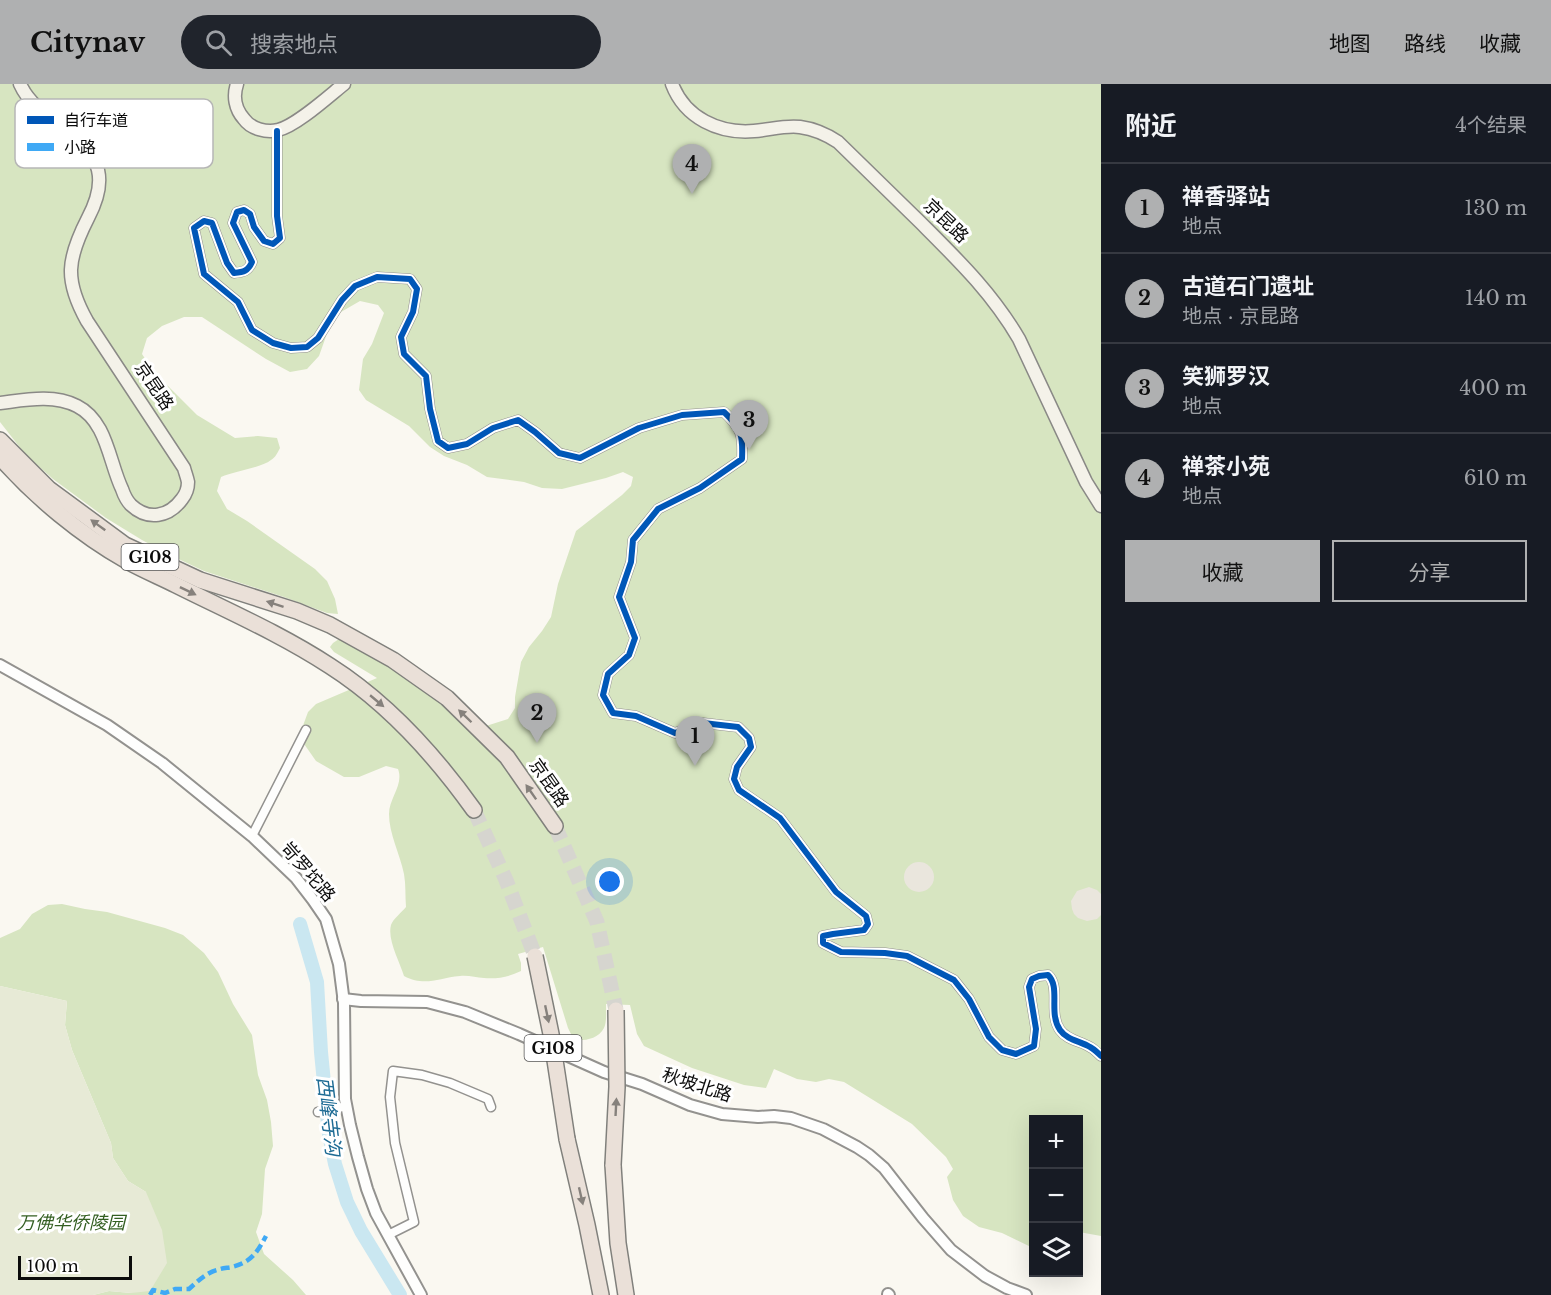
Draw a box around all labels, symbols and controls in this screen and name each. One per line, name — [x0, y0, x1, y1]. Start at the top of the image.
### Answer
search box — [181, 15, 601, 69]
text: Citynav — [30, 25, 145, 60]
icon: search — [202, 26, 235, 59]
text: 搜索地点 — [250, 31, 338, 58]
text: 地图 — [1329, 31, 1371, 57]
text: 路线 — [1404, 31, 1446, 57]
text: 收藏 — [1479, 31, 1521, 57]
legend — [15, 99, 213, 168]
text: 自行车道 — [64, 110, 128, 130]
text: 附近 — [1125, 110, 1177, 142]
text: 4个结果 — [1455, 113, 1527, 137]
text: 小路 — [64, 137, 96, 157]
pin: 4 — [672, 144, 712, 194]
text: 禅香驿站 — [1182, 183, 1270, 210]
street label: 京昆路 — [919, 194, 973, 248]
text: 1 — [1140, 196, 1149, 220]
text: 130 m — [1464, 196, 1527, 220]
text: 地点 — [1182, 214, 1222, 238]
text: 古道石门遗址 — [1182, 273, 1314, 300]
text: 2 — [1138, 286, 1151, 310]
text: 140 m — [1465, 286, 1527, 310]
text: 地点 · 京昆路 — [1182, 304, 1299, 328]
street label: 京昆路 — [130, 357, 178, 415]
text: 笑狮罗汉 — [1182, 363, 1270, 390]
text: 3 — [1138, 376, 1151, 400]
text: 400 m — [1460, 376, 1527, 400]
text: 地点 — [1182, 394, 1222, 418]
pin: 3 — [730, 400, 768, 450]
text: 禅茶小苑 — [1182, 453, 1270, 480]
text: 4 — [1138, 466, 1151, 490]
text: 610 m — [1464, 466, 1527, 490]
text: 地点 — [1182, 484, 1222, 508]
one-way arrow — [91, 519, 107, 531]
button: 收藏 — [1125, 540, 1320, 602]
button: 分享 — [1332, 540, 1527, 602]
road number: G108 — [122, 544, 178, 570]
one-way arrow — [180, 587, 197, 596]
one-way arrow — [266, 599, 284, 609]
one-way arrow — [369, 694, 384, 707]
pin: 2 — [518, 694, 556, 743]
one-way arrow — [459, 710, 473, 724]
pin: 1 — [676, 716, 714, 766]
street label: 京昆路 — [525, 755, 573, 811]
one-way arrow — [525, 784, 537, 800]
street label: 岢罗坨路 — [276, 838, 340, 906]
your location — [595, 867, 624, 896]
one-way arrow — [543, 1004, 552, 1023]
road number: G108 — [524, 1035, 582, 1061]
street label: 秋坡北路 — [659, 1063, 735, 1107]
water label: 西峰寺沟 — [312, 1075, 346, 1159]
one-way arrow — [612, 1097, 621, 1116]
map controls — [1029, 1115, 1083, 1277]
button: + — [1029, 1115, 1083, 1169]
button: − — [1029, 1169, 1083, 1223]
one-way arrow — [576, 1187, 586, 1206]
park label: 万佛华侨陵园 — [17, 1212, 128, 1234]
button: layers — [1029, 1223, 1083, 1277]
scale bar — [18, 1253, 132, 1280]
text: 100 m — [27, 1256, 79, 1276]

